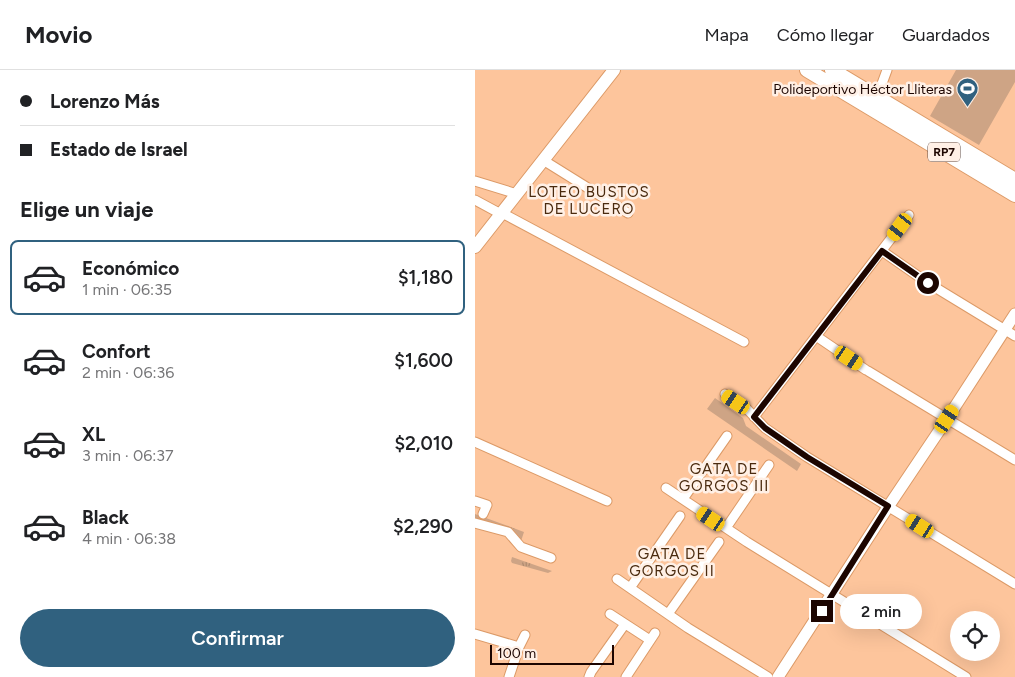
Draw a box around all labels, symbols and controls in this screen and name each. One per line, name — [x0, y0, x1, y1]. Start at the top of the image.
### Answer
text: Movio — [25, 20, 93, 49]
text: Mapa — [704, 24, 749, 46]
text: Cómo llegar — [777, 24, 874, 46]
text: Guardados — [902, 24, 990, 46]
sports icon: Polideportivo Héctor Lliteras — [956, 77, 980, 108]
place label: Polideportivo Héctor Lliteras — [773, 81, 952, 98]
text: Lorenzo Más — [50, 90, 160, 113]
text: Estado de Israel — [50, 138, 188, 161]
road number: RP7 — [928, 142, 960, 161]
district label: LOTEO BUSTOS DE LUCERO — [528, 183, 650, 218]
text: Elige un viaje — [20, 196, 153, 223]
car — [884, 211, 915, 243]
icon: car — [22, 255, 67, 300]
text: Económico — [82, 257, 179, 280]
text: $1,180 — [398, 266, 453, 289]
route start — [917, 272, 939, 294]
text: 1 min · 06:35 — [82, 280, 172, 299]
icon: car — [22, 338, 67, 383]
text: Confort — [82, 340, 151, 363]
car — [832, 343, 865, 373]
text: $1,600 — [394, 349, 453, 372]
text: 2 min · 06:36 — [82, 363, 174, 382]
car — [719, 387, 752, 417]
car — [932, 402, 961, 436]
icon: car — [22, 421, 67, 466]
text: XL — [82, 423, 105, 446]
text: $2,010 — [394, 432, 453, 455]
text: 3 min · 06:37 — [82, 446, 174, 465]
district label: GATA DE GORGOS III — [679, 460, 769, 495]
icon: car — [22, 504, 67, 549]
car — [694, 504, 727, 534]
text: Black — [82, 506, 129, 529]
car — [903, 512, 936, 540]
text: $2,290 — [393, 515, 453, 538]
text: 4 min · 06:38 — [82, 529, 176, 548]
district label: GATA DE GORGOS II — [629, 545, 715, 580]
callout: 2 min — [839, 594, 922, 628]
route end — [811, 600, 833, 622]
text: 2 min — [861, 602, 901, 621]
button: Confirmar — [20, 609, 455, 667]
map controls — [950, 611, 1000, 661]
button: locate — [950, 611, 1000, 661]
scale bar — [490, 642, 614, 665]
text: 100 m — [497, 645, 536, 662]

